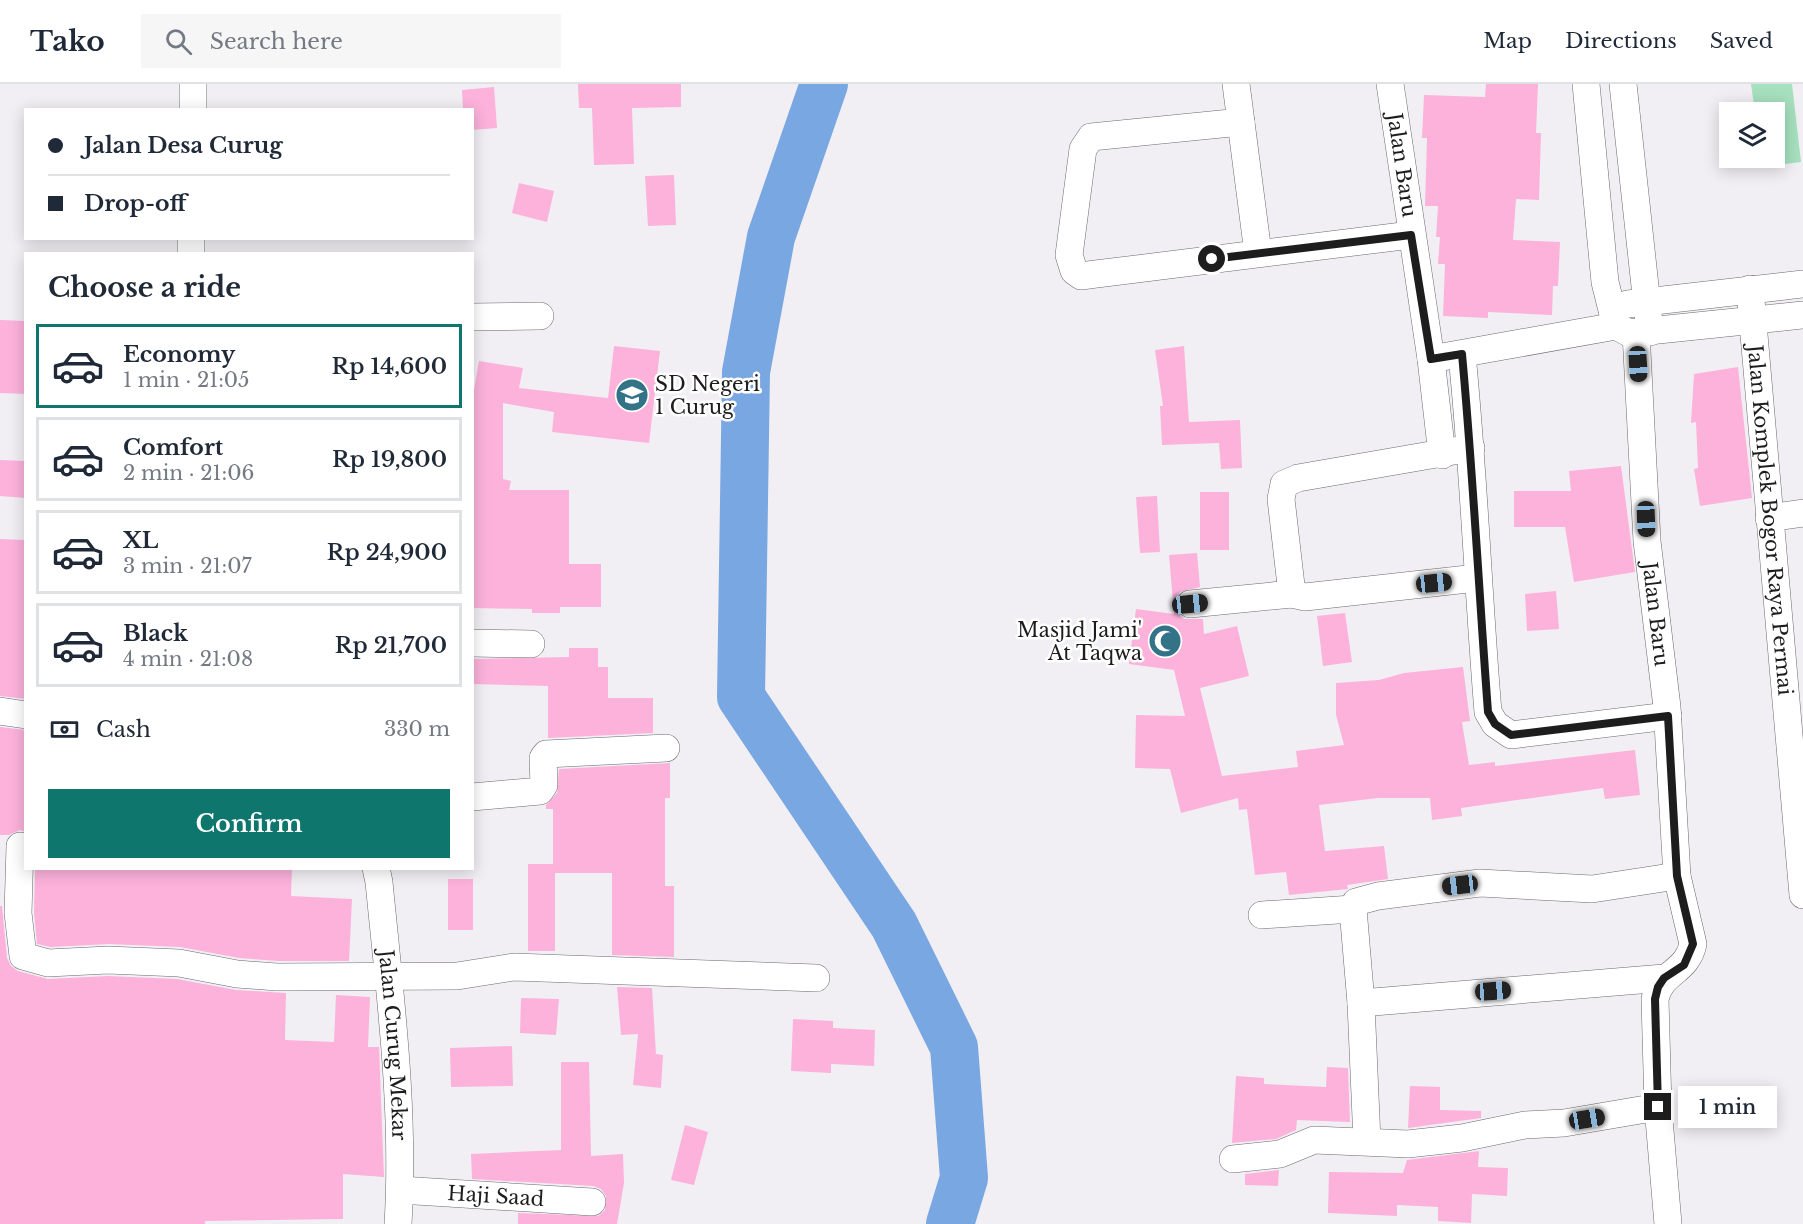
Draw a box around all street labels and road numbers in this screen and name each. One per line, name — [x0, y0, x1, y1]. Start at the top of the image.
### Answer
street label: Jalan Baru — [1382, 109, 1422, 219]
street label: Jalan Komplek Bogor Raya Permai — [1743, 341, 1798, 697]
street label: Jalan Baru — [1637, 558, 1674, 668]
street label: Jalan Curug Mekar — [374, 946, 412, 1141]
street label: Haji Saad — [447, 1181, 545, 1211]

